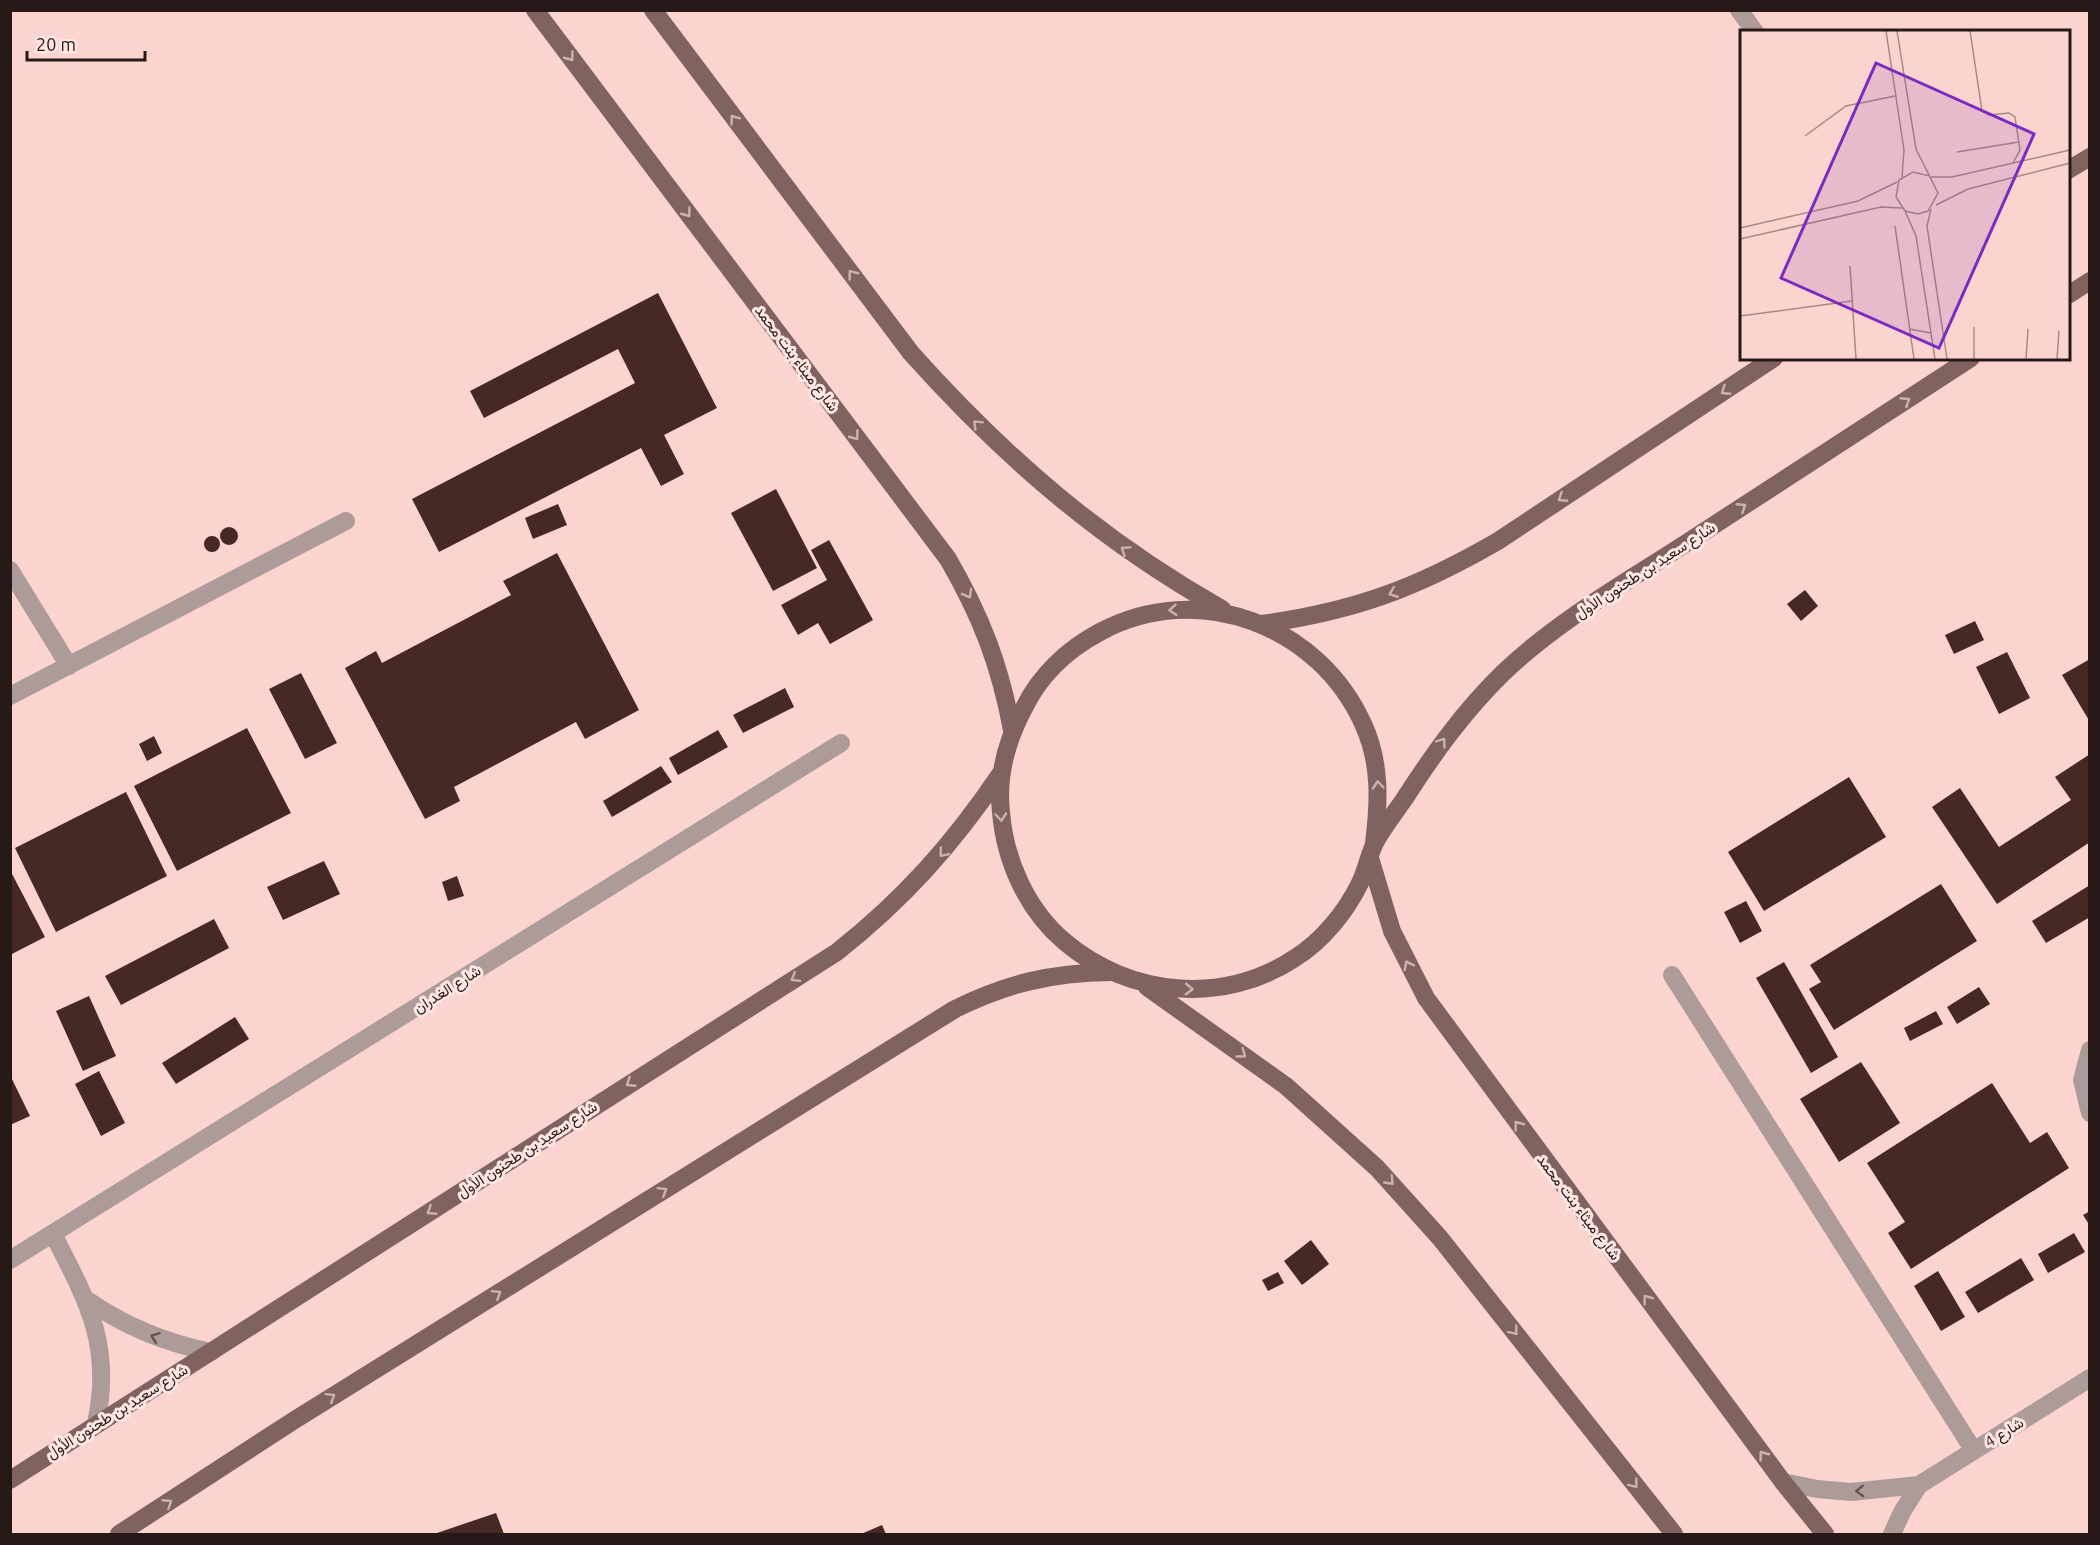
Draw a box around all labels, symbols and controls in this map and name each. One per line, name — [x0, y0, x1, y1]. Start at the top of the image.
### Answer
scale bar — [27, 24, 146, 62]
inset map — [1740, 30, 2070, 360]
text: 20 m — [36, 34, 76, 54]
one-way arrow — [563, 51, 574, 62]
one-way arrow — [731, 114, 742, 125]
one-way arrow — [680, 206, 691, 217]
one-way arrow — [848, 270, 859, 281]
street label: شارع ميثاء بنت محمد — [749, 302, 842, 416]
one-way arrow — [1721, 384, 1732, 395]
one-way arrow — [1900, 396, 1910, 408]
one-way arrow — [973, 420, 983, 431]
one-way arrow — [848, 429, 859, 440]
one-way arrow — [1558, 491, 1569, 502]
one-way arrow — [1736, 502, 1746, 514]
street label: شارع سعيد بن طحنون الأول — [1572, 518, 1720, 624]
one-way arrow — [1121, 546, 1132, 557]
one-way arrow — [1388, 586, 1399, 598]
one-way arrow — [961, 588, 973, 598]
one-way arrow — [1168, 603, 1177, 616]
one-way arrow — [1435, 738, 1446, 749]
one-way arrow — [1372, 780, 1385, 789]
one-way arrow — [994, 813, 1007, 822]
one-way arrow — [939, 846, 950, 857]
one-way arrow — [1403, 960, 1415, 971]
street label: شارع الغدران — [410, 962, 485, 1019]
one-way arrow — [791, 971, 801, 983]
one-way arrow — [1184, 983, 1193, 995]
one-way arrow — [1236, 1047, 1247, 1058]
one-way arrow — [626, 1076, 637, 1087]
street label: شارع سعيد بن طحنون الأول — [454, 1097, 602, 1203]
one-way arrow — [1515, 1121, 1526, 1132]
street label: شارع ميثاء بنت محمد — [1531, 1151, 1624, 1265]
one-way arrow — [1382, 1174, 1393, 1185]
one-way arrow — [657, 1186, 667, 1198]
one-way arrow — [427, 1204, 438, 1215]
one-way arrow — [491, 1289, 501, 1301]
one-way arrow — [1643, 1294, 1654, 1305]
one-way arrow — [1506, 1325, 1517, 1336]
one-way arrow — [150, 1331, 160, 1344]
street label: شارع سعيد بن طحنون الأول — [43, 1360, 192, 1464]
one-way arrow — [325, 1393, 336, 1404]
street label: شارع 4 — [1982, 1414, 2028, 1453]
one-way arrow — [1760, 1451, 1771, 1462]
one-way arrow — [1627, 1478, 1638, 1489]
one-way arrow — [1856, 1485, 1865, 1498]
one-way arrow — [161, 1499, 172, 1510]

